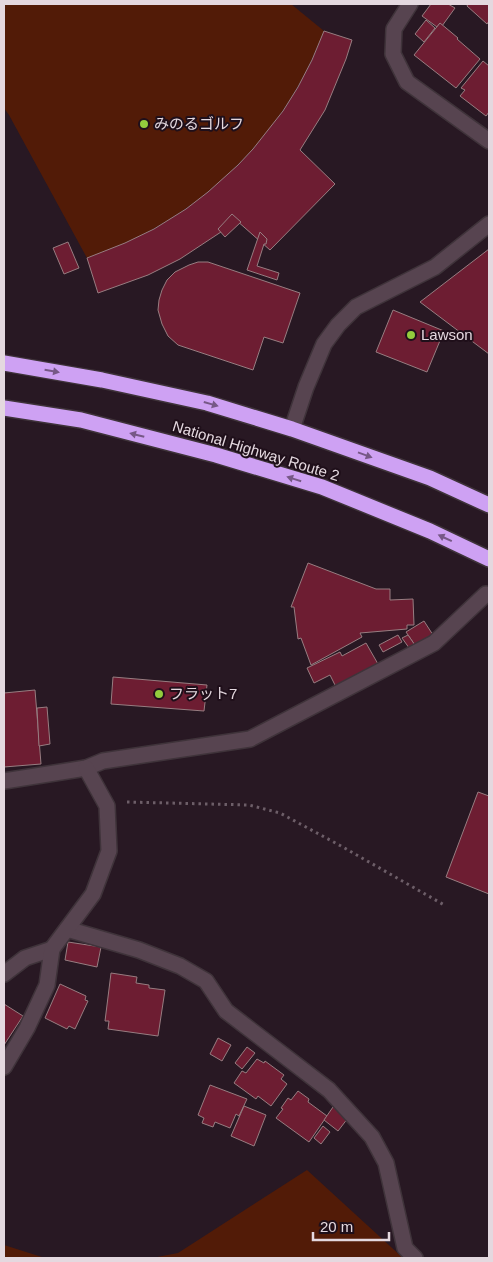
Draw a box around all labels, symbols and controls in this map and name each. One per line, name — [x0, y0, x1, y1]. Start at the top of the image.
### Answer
place label: みのるゴルフ — [154, 115, 244, 132]
marker: みのるゴルフ — [138, 118, 150, 130]
place label: Lawson — [421, 326, 473, 343]
marker: Lawson — [405, 329, 417, 341]
one-way arrow — [44, 368, 60, 376]
one-way arrow — [203, 401, 218, 409]
street label: National Highway Route 2 — [171, 417, 342, 484]
one-way arrow — [130, 431, 145, 439]
one-way arrow — [358, 451, 373, 459]
one-way arrow — [286, 474, 301, 482]
one-way arrow — [438, 534, 452, 542]
place label: フラット7 — [169, 685, 237, 702]
marker: フラット7 — [153, 688, 165, 700]
scale bar — [313, 1210, 389, 1242]
text: 20 m — [320, 1218, 353, 1235]

